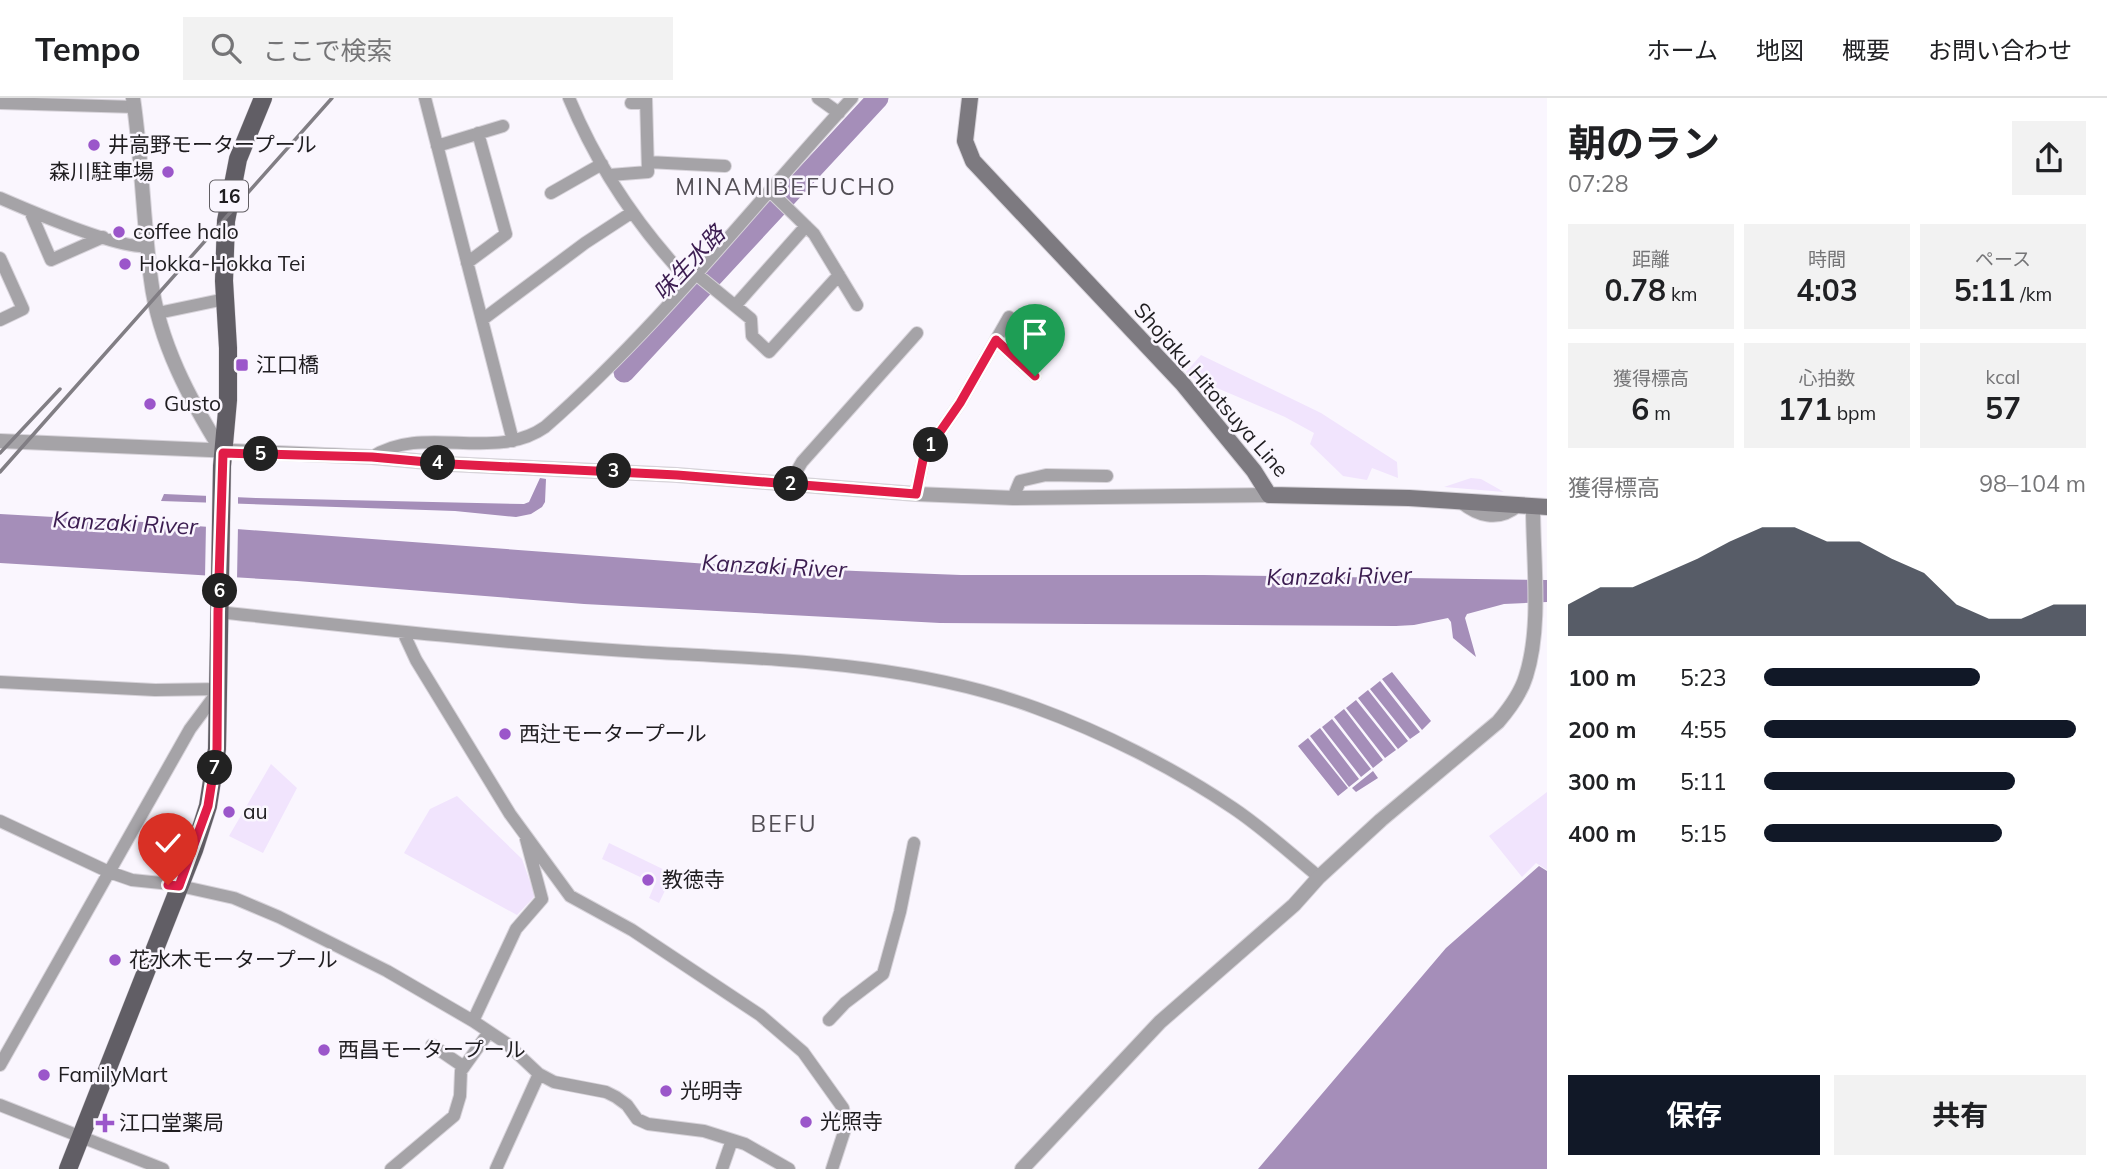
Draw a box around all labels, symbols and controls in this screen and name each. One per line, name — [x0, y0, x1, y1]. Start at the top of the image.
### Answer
search box — [183, 17, 673, 80]
text: Tempo — [35, 28, 141, 69]
icon: search — [207, 29, 245, 67]
text: ここで検索 — [263, 34, 393, 67]
text: ホーム — [1647, 35, 1718, 65]
text: 地図 — [1756, 35, 1804, 65]
text: 概要 — [1842, 35, 1890, 65]
text: お問い合わせ — [1928, 35, 2072, 65]
text: 朝のラン — [1568, 119, 1720, 167]
button: share — [2012, 121, 2086, 195]
place label: 井高野モータープール — [108, 131, 317, 157]
marker: 井高野モータープール — [86, 137, 102, 153]
place label: 森川駐車場 — [49, 158, 154, 184]
marker: 森川駐車場 — [160, 164, 176, 180]
text: 07:28 — [1568, 169, 1628, 198]
district label: MINAMIBEFUCHO — [675, 172, 897, 201]
road number: 16 — [210, 180, 248, 212]
place label: coffee halo — [133, 218, 239, 244]
water label: 味生水路 — [647, 218, 732, 306]
marker: coffee halo — [111, 224, 127, 240]
text: 距離 — [1632, 247, 1670, 271]
text: 時間 — [1808, 247, 1846, 271]
text: ペース — [1975, 247, 2031, 271]
place label: Hokka-Hokka Tei — [139, 250, 305, 276]
marker: Hokka-Hokka Tei — [117, 256, 133, 272]
text: 0.78 — [1605, 271, 1666, 309]
text: 4:03 — [1796, 271, 1858, 309]
text: 5:11 — [1954, 271, 2015, 309]
text: km — [1666, 282, 1697, 306]
text: /km — [2015, 282, 2052, 306]
street label: Shojaku Hitotsuya Line — [1129, 297, 1295, 482]
pin — [1005, 304, 1065, 376]
icon: arrive — [1016, 315, 1054, 353]
place label: 江口橋 — [256, 351, 319, 377]
marker: 江口橋 — [234, 357, 250, 373]
text: kcal — [1986, 365, 2020, 389]
text: 獲得標高 — [1613, 366, 1689, 390]
text: 心拍数 — [1798, 366, 1856, 390]
text: 57 — [1985, 389, 2021, 427]
place label: Gusto — [164, 390, 221, 416]
text: 6 — [1631, 390, 1649, 428]
text: 171 — [1778, 390, 1832, 428]
marker: Gusto — [142, 396, 158, 412]
text: m — [1649, 401, 1671, 425]
text: bpm — [1832, 401, 1876, 425]
pin: 1 — [914, 428, 948, 462]
text: 1 — [925, 432, 936, 456]
pin: 5 — [244, 436, 278, 472]
text: 5 — [255, 441, 266, 465]
pin: 4 — [420, 446, 456, 480]
text: 4 — [432, 450, 443, 474]
pin: 3 — [596, 454, 632, 488]
text: 3 — [608, 458, 619, 482]
pin: 2 — [774, 466, 808, 502]
text: 98–104 m — [1979, 469, 2086, 498]
text: 2 — [785, 471, 796, 495]
text: 獲得標高 — [1568, 473, 1660, 502]
water label: Kanzaki River — [52, 504, 200, 541]
water label: Kanzaki River — [701, 547, 849, 584]
water label: Kanzaki River — [1266, 560, 1413, 591]
pin: 6 — [202, 574, 238, 608]
text: 6 — [214, 578, 225, 602]
text: 100 m — [1568, 663, 1636, 692]
text: 5:23 — [1680, 663, 1727, 692]
text: 200 m — [1568, 715, 1636, 744]
text: 4:55 — [1680, 715, 1727, 744]
place label: 西辻モータープール — [519, 720, 707, 746]
marker: 西辻モータープール — [497, 726, 513, 742]
pin: 7 — [198, 750, 232, 786]
text: 7 — [209, 755, 220, 779]
text: 300 m — [1568, 767, 1636, 796]
text: 5:11 — [1680, 767, 1727, 796]
place label: au — [243, 798, 268, 824]
marker: au — [221, 804, 237, 820]
district label: BEFU — [751, 809, 817, 838]
pin — [138, 813, 198, 885]
text: 400 m — [1568, 819, 1636, 848]
text: 5:15 — [1680, 819, 1727, 848]
icon: check — [149, 824, 187, 862]
place label: 教徳寺 — [662, 866, 725, 892]
marker: 教徳寺 — [640, 872, 656, 888]
place label: 花水木モータープール — [129, 946, 338, 972]
marker: 花水木モータープール — [107, 952, 123, 968]
place label: 西昌モータープール — [338, 1036, 526, 1062]
marker: 西昌モータープール — [316, 1042, 332, 1058]
place label: FamilyMart — [58, 1061, 168, 1087]
marker: FamilyMart — [36, 1067, 52, 1083]
button: 保存 — [1568, 1075, 1820, 1155]
button: 共有 — [1834, 1075, 2086, 1155]
place label: 光明寺 — [680, 1077, 743, 1103]
marker: 光明寺 — [658, 1083, 674, 1099]
place label: 光照寺 — [820, 1108, 883, 1134]
place label: 江口堂薬局 — [119, 1109, 224, 1135]
marker: 光照寺 — [798, 1114, 814, 1130]
marker: 江口堂薬局 — [97, 1115, 113, 1131]

